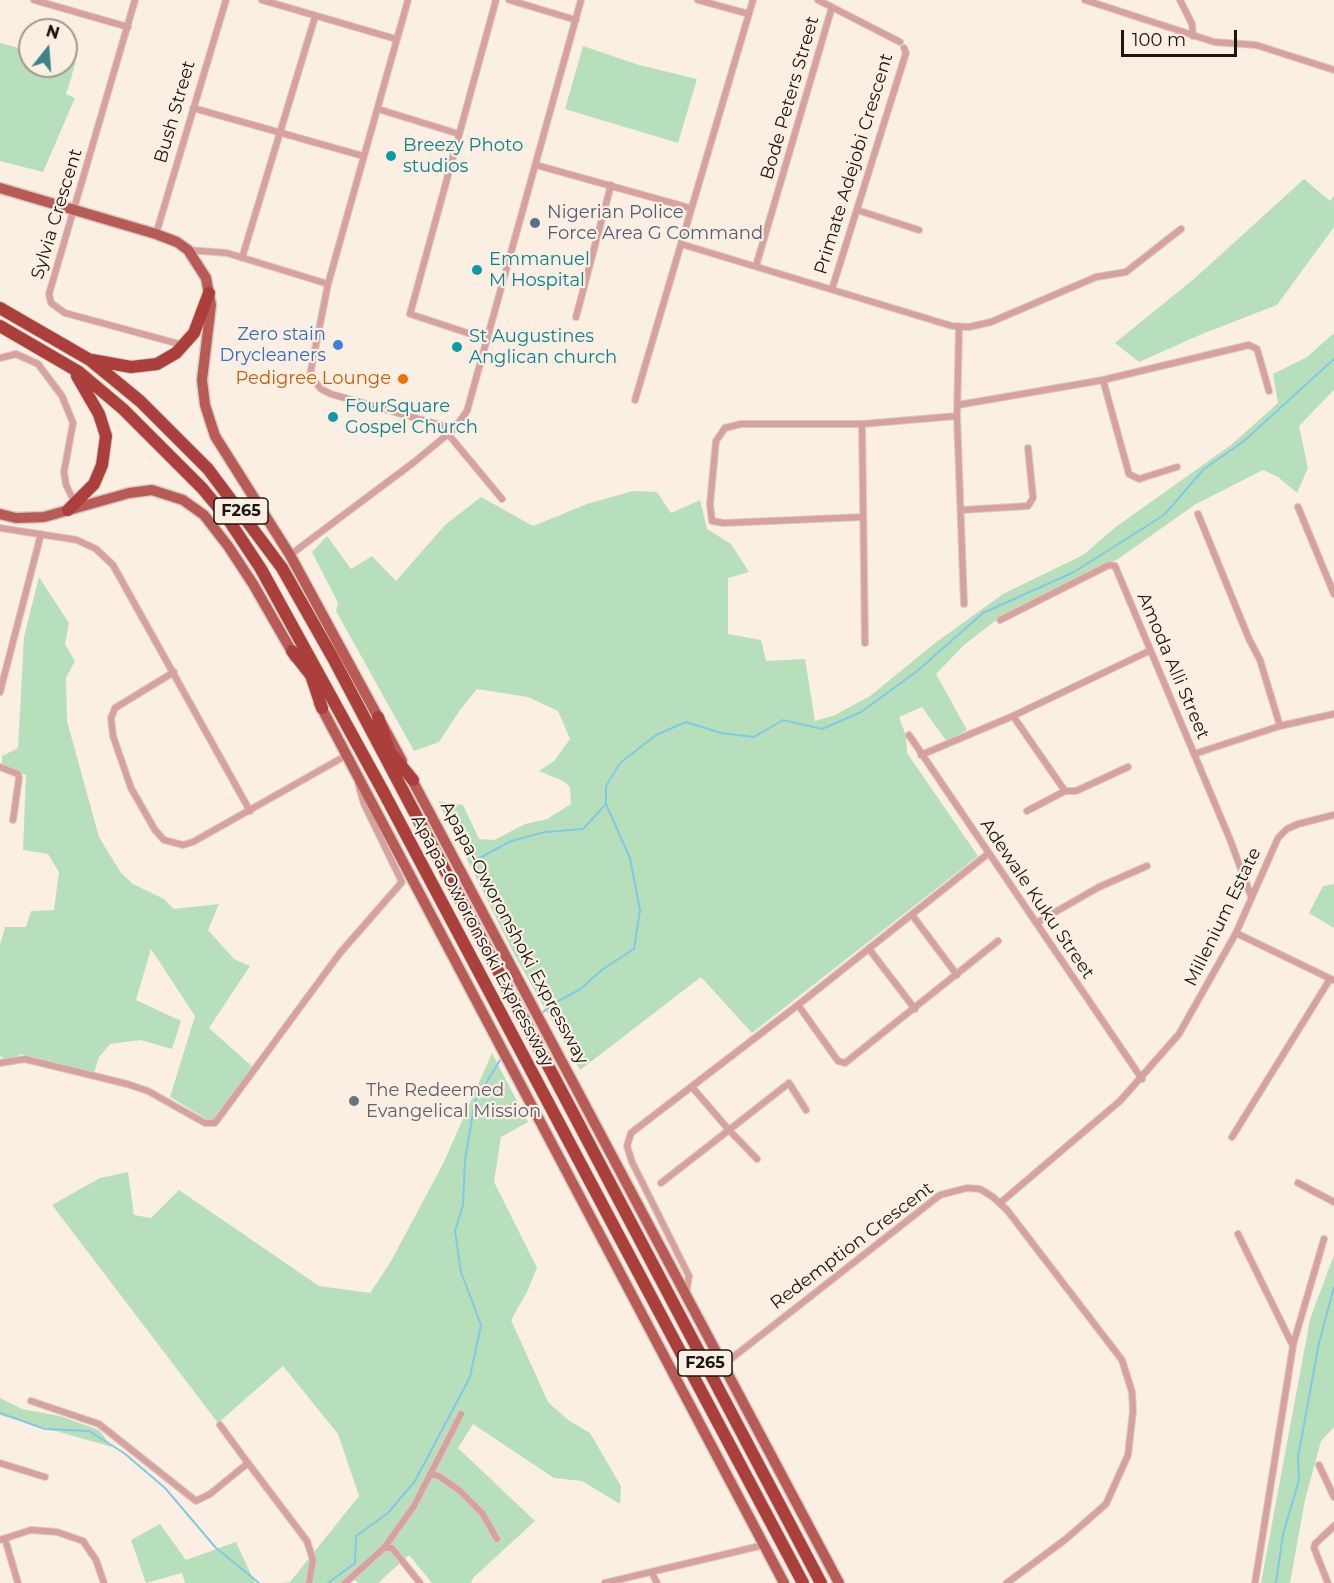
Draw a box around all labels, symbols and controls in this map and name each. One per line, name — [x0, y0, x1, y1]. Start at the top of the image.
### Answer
street label: Bode Peters Street — [756, 14, 824, 182]
north arrow — [18, 18, 78, 78]
scale bar — [1124, 18, 1240, 56]
text: N — [44, 21, 62, 43]
text: 100 m — [1132, 29, 1186, 51]
street label: Primate Adejobi Crescent — [810, 51, 898, 277]
street label: Bush Street — [150, 58, 200, 166]
place label: Breezy Photo studios — [403, 135, 523, 178]
street label: Sylvia Crescent — [27, 146, 87, 282]
marker: Breezy Photo studios — [384, 149, 398, 163]
place label: Nigerian Police Force Area G Command — [547, 202, 763, 244]
marker: Nigerian Police Force Area G Command — [528, 216, 542, 230]
place label: Emmanuel M Hospital — [489, 249, 590, 292]
marker: Emmanuel M Hospital — [470, 263, 484, 277]
place label: Zero stain Drycleaners — [219, 324, 326, 366]
place label: St Augustines Anglican church — [469, 326, 617, 368]
marker: Zero stain Drycleaners — [331, 338, 345, 352]
marker: St Augustines Anglican church — [450, 340, 464, 354]
place label: Pedigree Lounge — [235, 368, 391, 390]
marker: Pedigree Lounge — [396, 372, 410, 386]
place label: FourSquare Gospel Church — [345, 396, 478, 438]
marker: FourSquare Gospel Church — [326, 410, 340, 424]
road number: F265 — [214, 498, 268, 524]
street label: Amoda Alli Street — [1132, 589, 1214, 743]
street label: Apapa-Oworonshoki Expressway — [435, 798, 593, 1068]
street label: Apapa-Oworonsoki Expressway — [406, 811, 558, 1071]
street label: Adewale Kuku Street — [975, 815, 1099, 983]
street label: Millenium Estate — [1180, 844, 1266, 990]
place label: The Redeemed Evangelical Mission — [366, 1080, 541, 1122]
marker: The Redeemed Evangelical Mission — [347, 1094, 361, 1108]
street label: Redemption Crescent — [766, 1178, 938, 1314]
road number: F265 — [678, 1350, 732, 1376]

